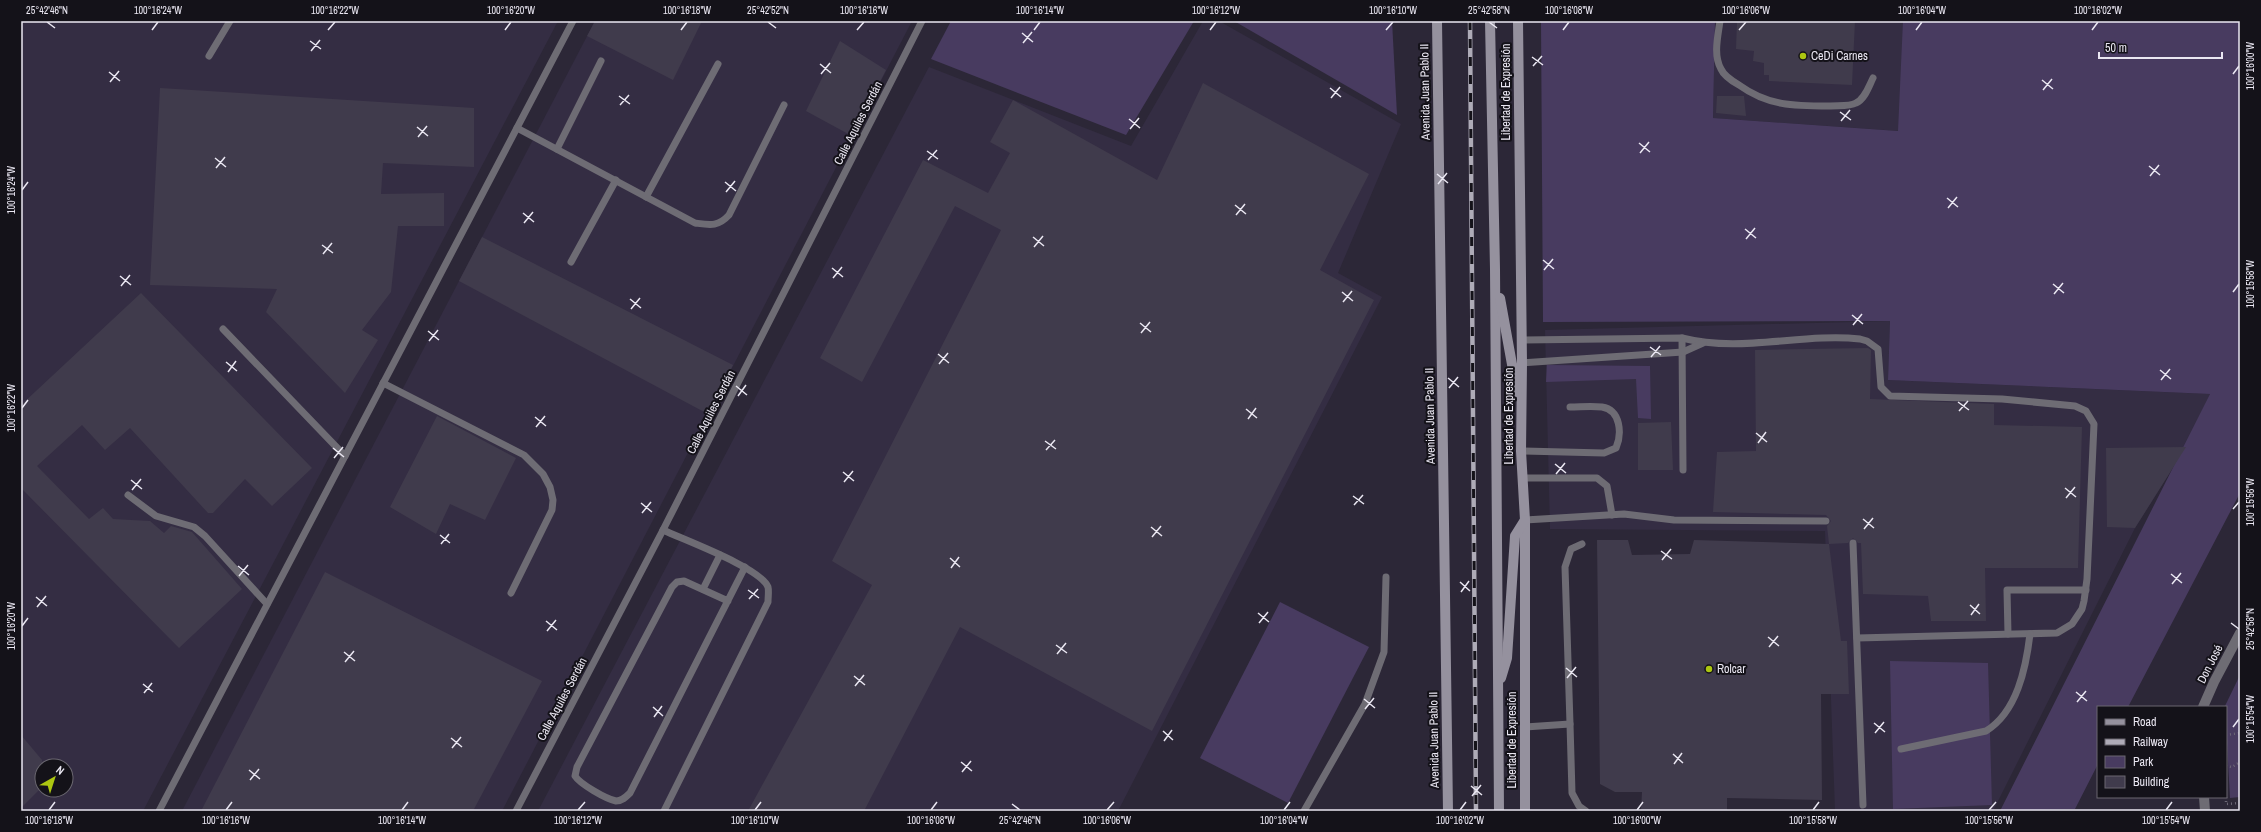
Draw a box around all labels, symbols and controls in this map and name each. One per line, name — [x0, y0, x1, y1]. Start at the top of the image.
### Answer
text: 25°42'46"N — [26, 4, 68, 17]
text: 100°16'24"W — [134, 4, 182, 17]
text: 100°16'22"W — [311, 4, 359, 17]
text: 100°16'20"W — [487, 4, 535, 17]
text: 100°16'18"W — [663, 4, 711, 17]
text: 25°42'52"N — [747, 4, 789, 17]
text: 100°16'16"W — [840, 4, 888, 17]
text: 100°16'14"W — [1016, 4, 1064, 17]
text: 100°16'12"W — [1192, 4, 1240, 17]
text: 100°16'10"W — [1369, 4, 1417, 17]
text: 25°42'58"N — [1468, 4, 1510, 17]
text: 100°16'08"W — [1545, 4, 1593, 17]
text: 100°16'06"W — [1722, 4, 1770, 17]
text: 100°16'04"W — [1898, 4, 1946, 17]
text: 100°16'02"W — [2074, 4, 2122, 17]
scale bar — [2099, 34, 2222, 60]
text: 50 m — [2105, 40, 2127, 56]
text: 100°16'00"W — [2244, 42, 2257, 90]
street label: Avenida Juan Pablo II — [1416, 44, 1434, 141]
street label: Libertad de Expresión — [1498, 44, 1514, 140]
place label: CeDi Carnes — [1811, 48, 1868, 64]
marker: CeDi Carnes — [1798, 51, 1808, 61]
street label: Calle Aquiles Serdán — [830, 78, 886, 168]
text: 100°16'24"W — [5, 166, 18, 214]
text: 100°15'58"W — [2244, 260, 2257, 308]
street label: Calle Aquiles Serdán — [683, 367, 739, 457]
street label: Avenida Juan Pablo II — [1421, 368, 1439, 465]
street label: Libertad de Expresión — [1501, 368, 1517, 464]
text: 100°16'22"W — [5, 384, 18, 432]
text: 100°15'56"W — [2244, 478, 2257, 526]
text: 100°16'20"W — [5, 602, 18, 650]
text: 25°42'58"N — [2244, 608, 2257, 650]
street label: Don José — [2193, 642, 2227, 686]
street label: Calle Aquiles Serdán — [533, 655, 591, 743]
place label: Rolcar — [1717, 661, 1746, 677]
marker: Rolcar — [1704, 664, 1714, 674]
street label: Avenida Juan Pablo II — [1425, 692, 1443, 789]
street label: Libertad de Expresión — [1504, 692, 1520, 788]
text: 100°15'54"W — [2244, 695, 2257, 743]
legend — [2097, 706, 2227, 798]
text: Road — [2133, 714, 2157, 730]
text: Railway — [2133, 734, 2168, 750]
text: Park — [2133, 754, 2153, 770]
north arrow — [34, 758, 74, 798]
text: N — [53, 763, 67, 778]
text: Building — [2133, 774, 2170, 790]
text: 100°16'18"W — [25, 814, 73, 827]
text: 100°16'16"W — [202, 814, 250, 827]
text: 100°16'14"W — [378, 814, 426, 827]
text: 100°16'12"W — [554, 814, 602, 827]
text: 100°16'10"W — [731, 814, 779, 827]
text: 100°16'08"W — [907, 814, 955, 827]
text: 25°42'46"N — [999, 814, 1041, 827]
text: 100°16'06"W — [1083, 814, 1131, 827]
text: 100°16'04"W — [1260, 814, 1308, 827]
text: 100°16'02"W — [1436, 814, 1484, 827]
text: 100°16'00"W — [1613, 814, 1661, 827]
text: 100°15'58"W — [1789, 814, 1837, 827]
text: 100°15'56"W — [1965, 814, 2013, 827]
text: 100°15'54"W — [2142, 814, 2190, 827]

